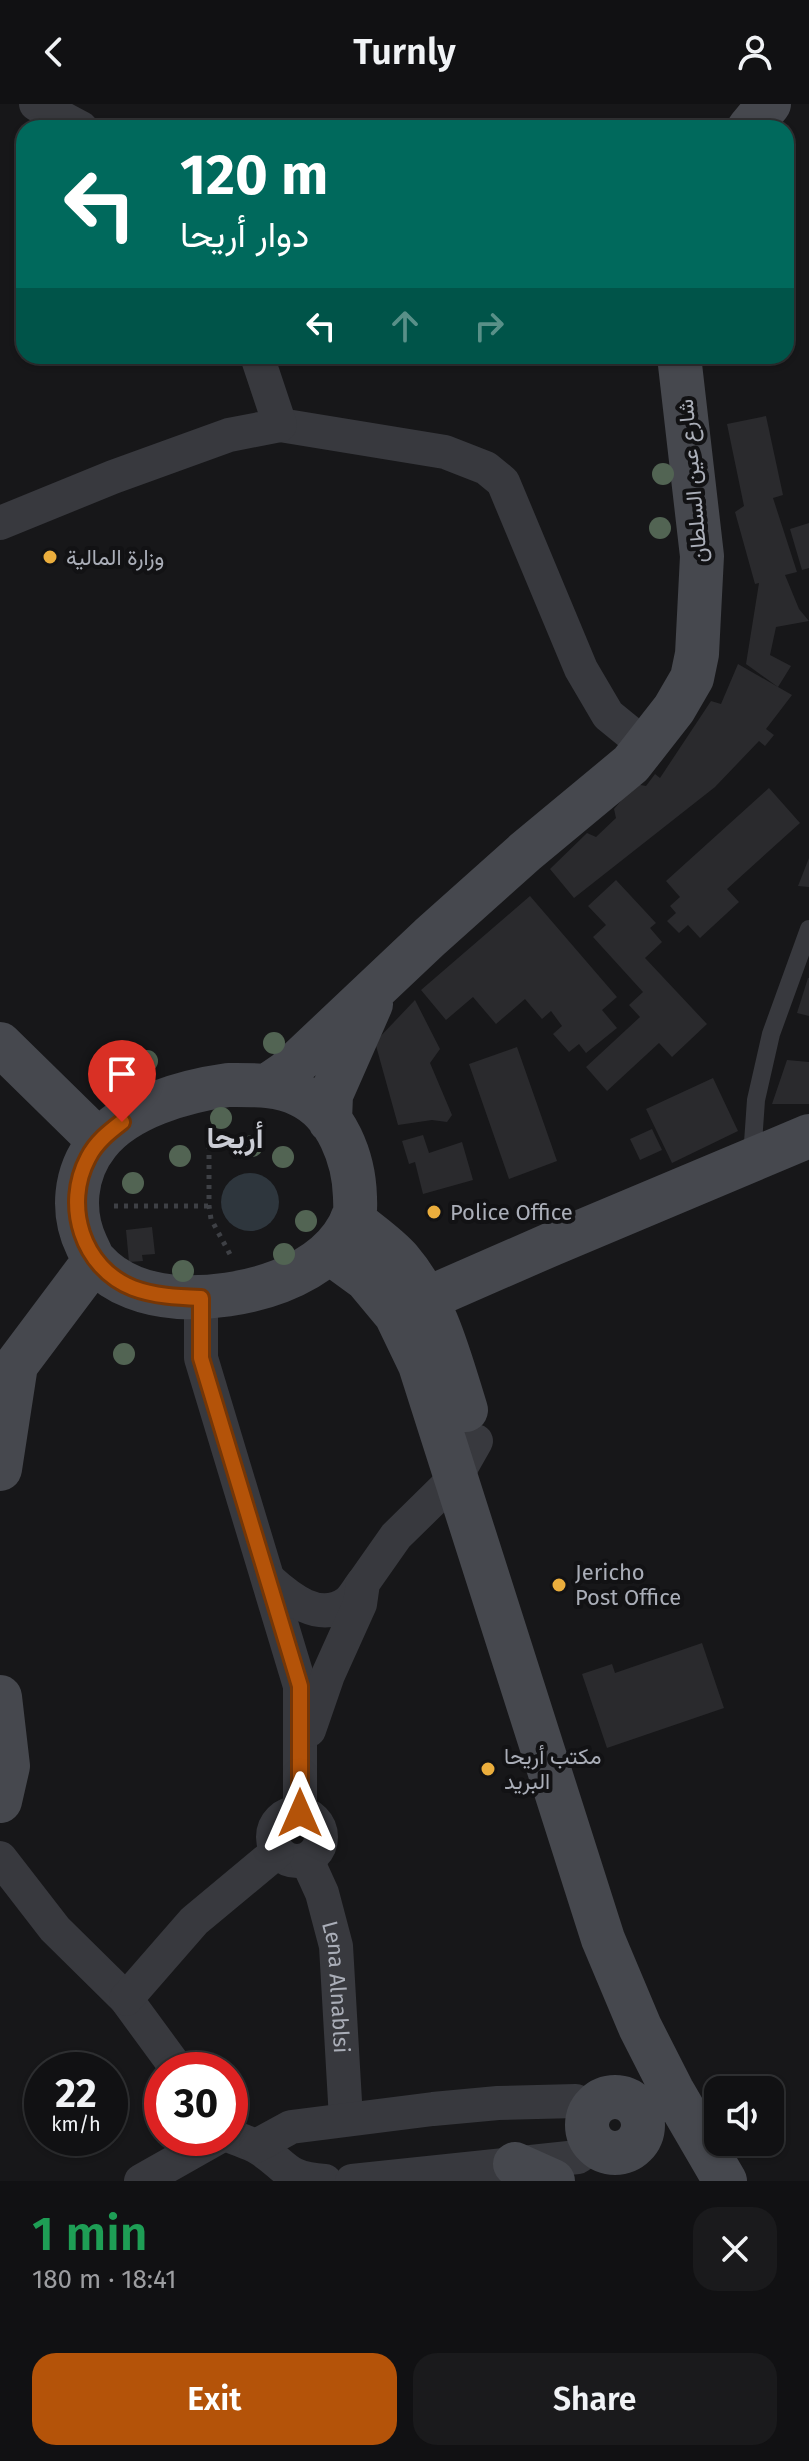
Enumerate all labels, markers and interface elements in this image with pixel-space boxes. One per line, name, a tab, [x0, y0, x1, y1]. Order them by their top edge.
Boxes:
icon: back	[32, 30, 76, 74]
text: Turnly	[353, 30, 456, 74]
icon: person	[733, 30, 777, 74]
text: 120 m	[180, 142, 328, 209]
icon: left	[48, 152, 152, 256]
text: دوار أريحا	[180, 213, 309, 257]
icon: left	[299, 304, 343, 348]
icon: ahead	[383, 304, 427, 348]
icon: right	[467, 304, 511, 348]
street label: شارع عين السلطان	[672, 398, 714, 564]
place label: وزارة المالية	[66, 544, 164, 571]
marker: وزارة المالية	[41, 548, 59, 566]
pin	[88, 1040, 156, 1122]
icon: arrive	[100, 1052, 144, 1096]
district label: أريحا	[207, 1120, 263, 1156]
place label: Police Office	[450, 1199, 573, 1226]
marker: Police Office	[425, 1203, 443, 1221]
place label: Jericho Post Office	[575, 1559, 681, 1611]
marker: Jericho Post Office	[550, 1576, 568, 1594]
place label: مكتب أريحا البريد	[504, 1743, 601, 1795]
marker: مكتب أريحا البريد	[479, 1760, 497, 1778]
position arrow	[258, 1771, 342, 1855]
street label: Lena Alnablsi	[316, 1918, 355, 2054]
speed limit sign: 30	[144, 2052, 248, 2156]
text: 22	[55, 2070, 97, 2118]
map controls	[704, 2076, 784, 2156]
button: sound	[704, 2076, 784, 2156]
text: km/h	[51, 2112, 101, 2136]
text: 1 min	[32, 2205, 148, 2263]
button: close	[693, 2207, 777, 2291]
text: 180 m · 18:41	[32, 2264, 177, 2295]
button: Exit	[32, 2353, 397, 2445]
button: Share	[413, 2353, 777, 2445]

